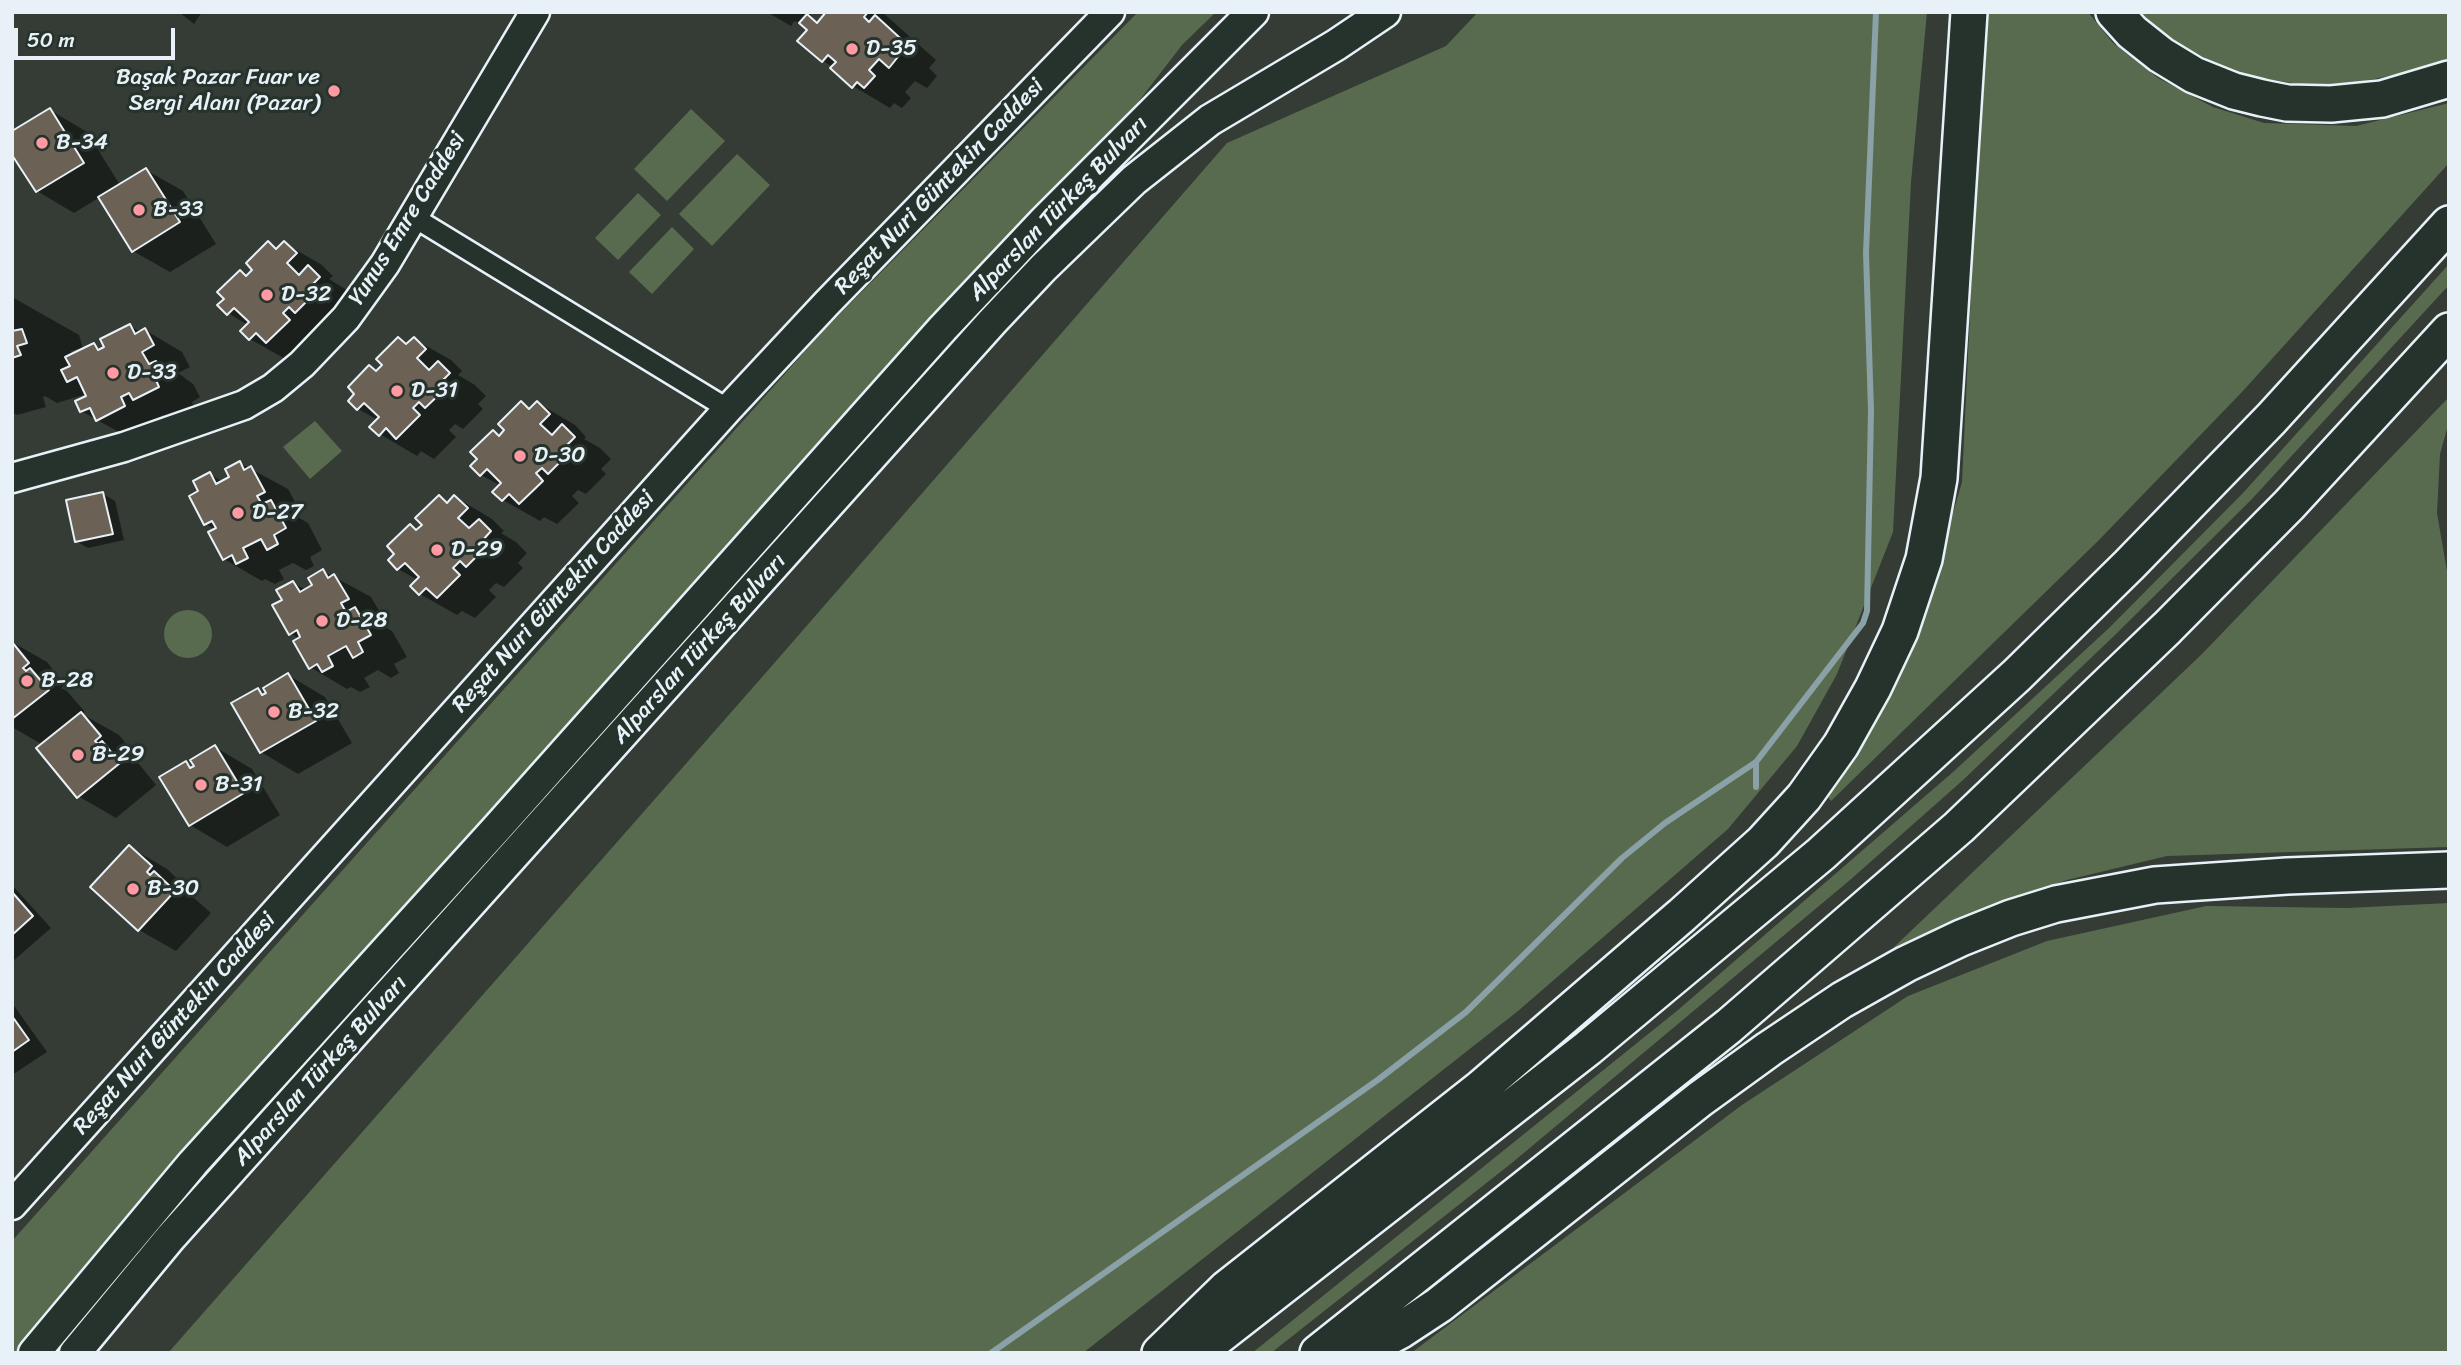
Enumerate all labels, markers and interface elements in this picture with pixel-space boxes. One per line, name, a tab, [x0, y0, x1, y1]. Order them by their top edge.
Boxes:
scale bar	[18, 14, 178, 58]
text: 50 m	[27, 21, 75, 59]
place label: D-35	[866, 35, 917, 63]
marker: D-35	[844, 41, 860, 57]
place label: Başak Pazar Fuar ve Sergi Alanı (Pazar)	[116, 64, 320, 118]
street label: Reşat Nuri Güntekin Caddesi	[829, 73, 1051, 301]
marker: Başak Pazar Fuar ve Sergi Alanı (Pazar)	[326, 83, 342, 99]
street label: Alparslan Türkeş Bulvarı	[963, 111, 1155, 307]
street label: Yunus Emre Caddesi	[344, 127, 472, 311]
place label: B-34	[56, 129, 108, 157]
marker: B-34	[34, 135, 50, 151]
place label: B-33	[153, 196, 203, 224]
marker: B-33	[131, 202, 147, 218]
place label: D-32	[281, 281, 331, 309]
marker: D-32	[259, 287, 275, 303]
place label: D-33	[127, 359, 177, 387]
marker: D-33	[105, 365, 121, 381]
place label: D-31	[411, 377, 458, 405]
marker: D-31	[389, 383, 405, 399]
place label: D-30	[534, 442, 586, 470]
marker: D-30	[512, 448, 528, 464]
street label: Reşat Nuri Güntekin Caddesi	[447, 485, 661, 719]
place label: D-27	[252, 499, 303, 527]
marker: D-27	[230, 505, 246, 521]
place label: D-29	[451, 536, 503, 564]
marker: D-29	[429, 542, 445, 558]
street label: Alparslan Türkeş Bulvarı	[607, 548, 793, 750]
place label: D-28	[336, 607, 388, 635]
marker: D-28	[314, 613, 330, 629]
place label: B-28	[41, 667, 93, 695]
marker: B-28	[19, 673, 35, 689]
place label: B-32	[288, 698, 339, 726]
marker: B-32	[266, 704, 282, 720]
place label: B-29	[92, 741, 145, 769]
marker: B-29	[70, 747, 86, 763]
place label: B-31	[215, 771, 263, 799]
marker: B-31	[193, 777, 209, 793]
place label: B-30	[147, 875, 199, 903]
marker: B-30	[125, 881, 141, 897]
street label: Reşat Nuri Güntekin Caddesi	[68, 907, 282, 1141]
street label: Alparslan Türkeş Bulvarı	[228, 970, 414, 1172]

